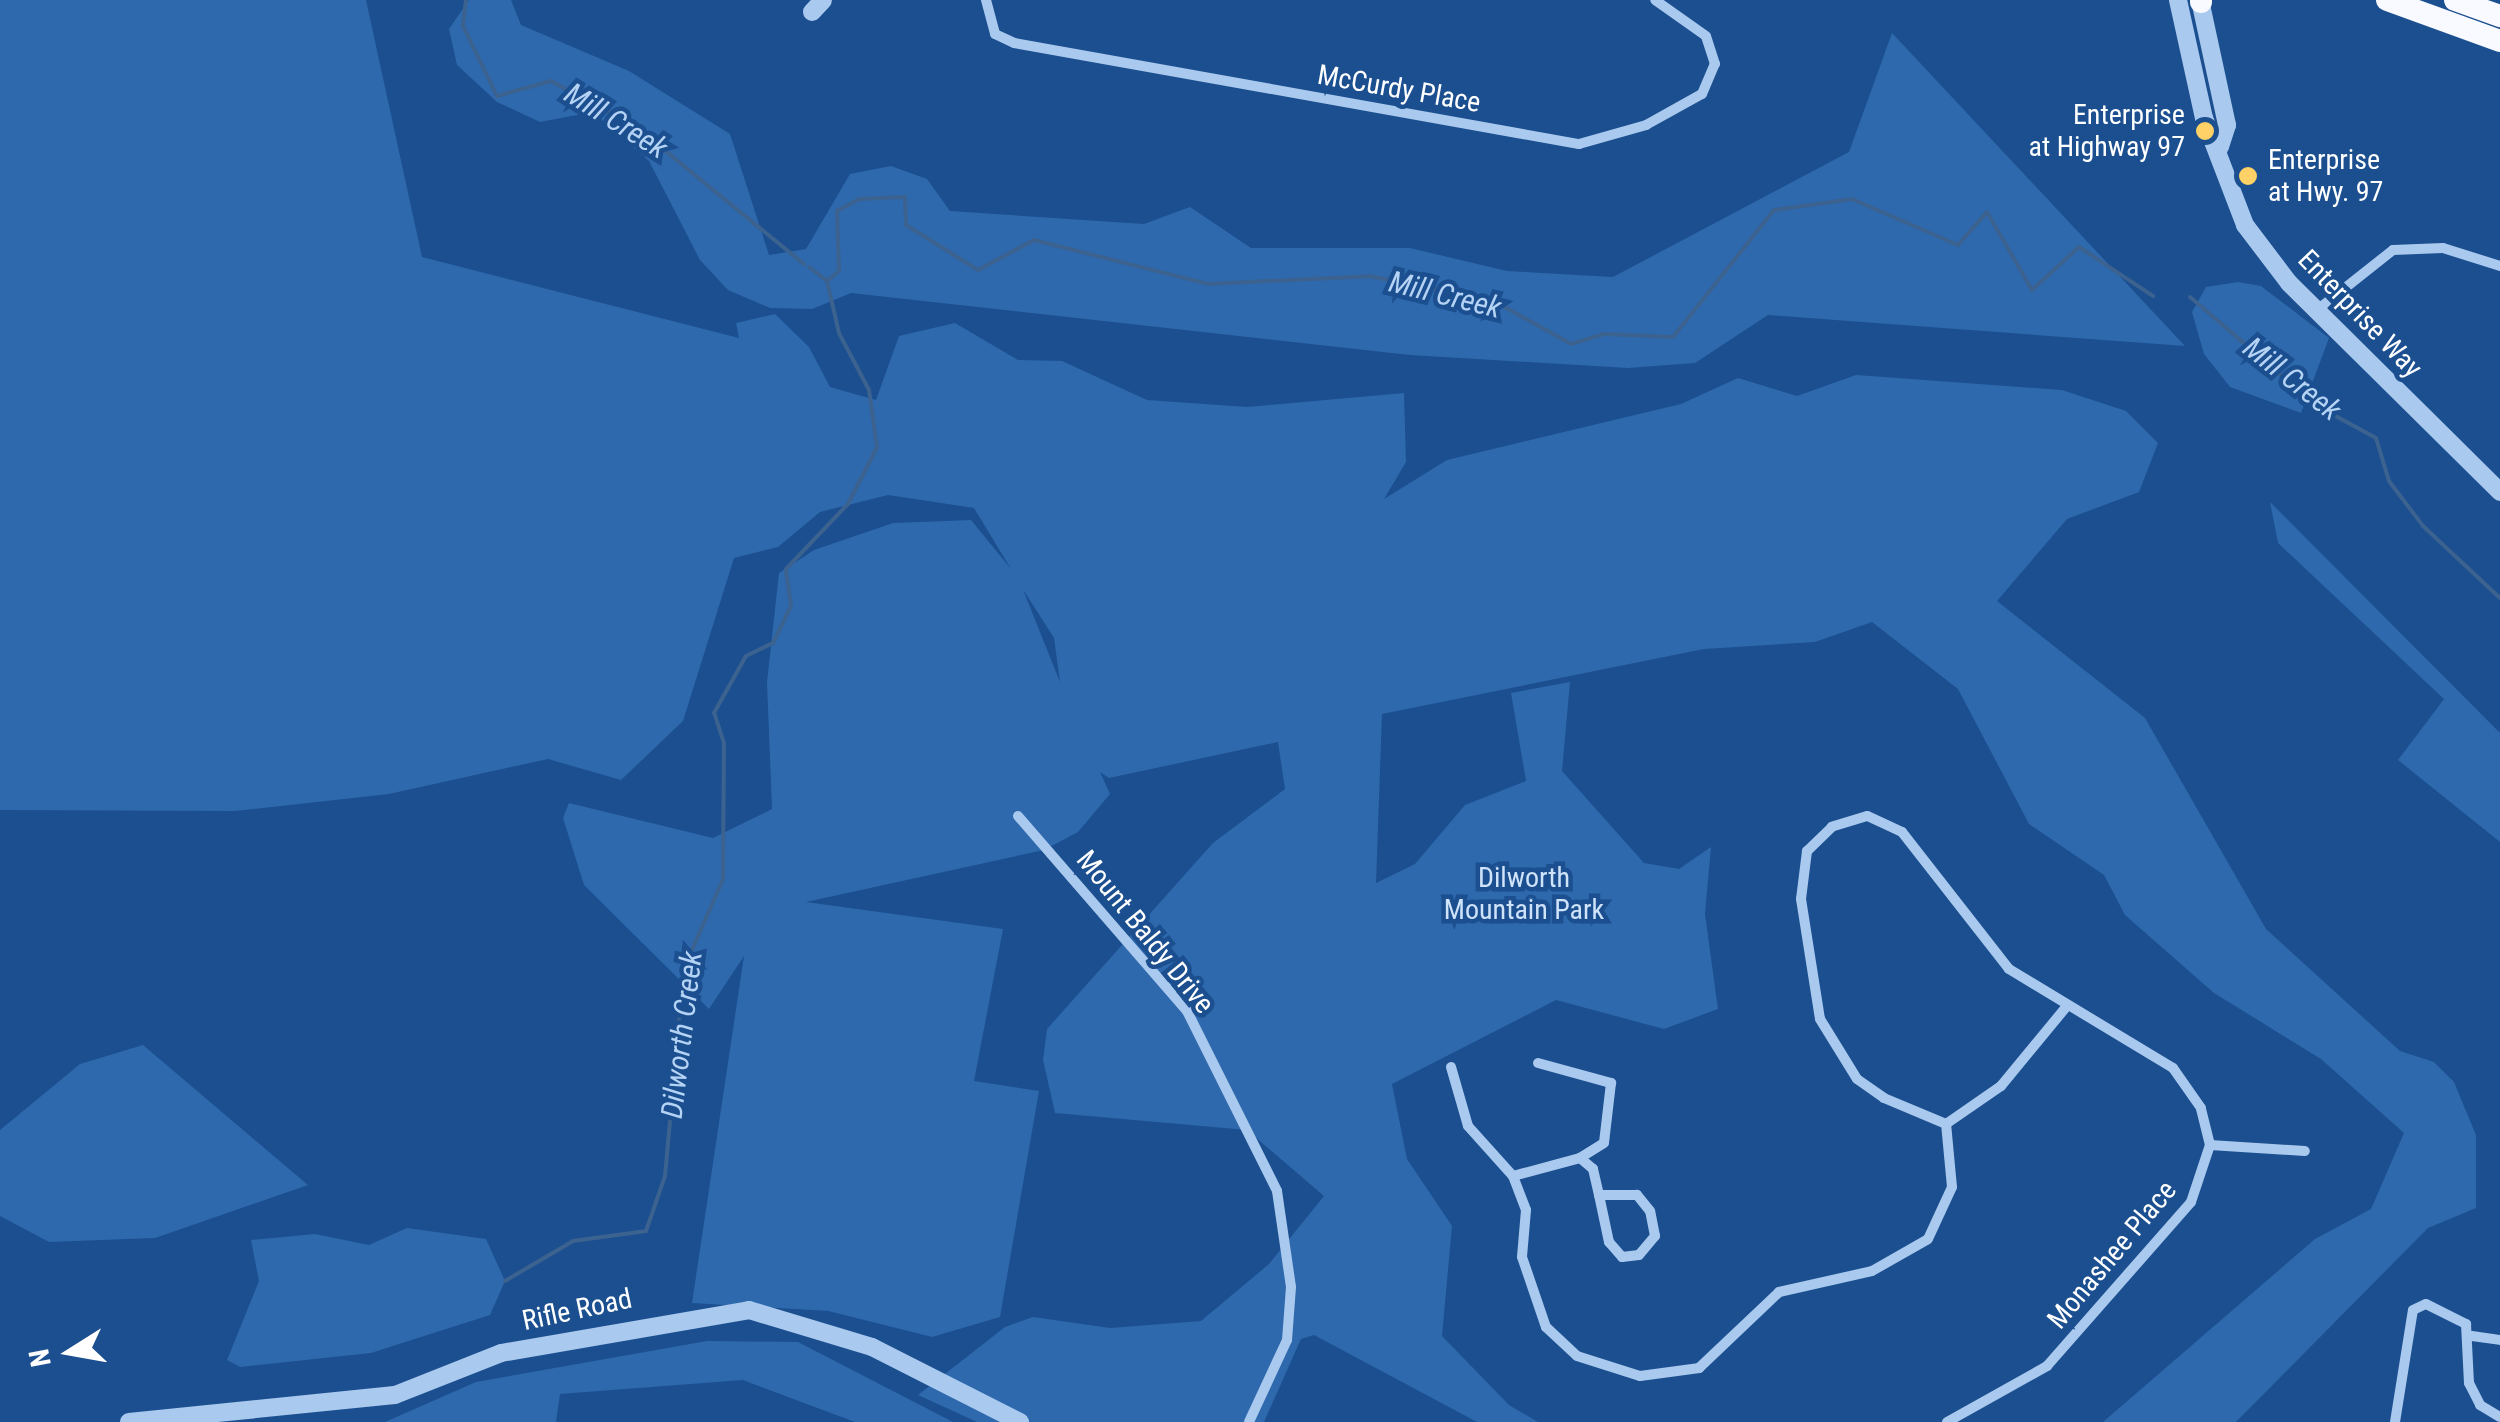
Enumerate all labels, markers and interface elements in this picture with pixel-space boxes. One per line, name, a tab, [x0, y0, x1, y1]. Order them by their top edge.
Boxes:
street label: McCurdy Place	[1315, 58, 1483, 120]
water label: Mill Creek	[558, 75, 674, 167]
place label: Enterprise at Highway 97	[2029, 98, 2185, 164]
marker: Enterprise at Highway 97	[2194, 120, 2216, 142]
place label: Enterprise at Hwy. 97	[2268, 143, 2383, 209]
marker: Enterprise at Hwy. 97	[2237, 165, 2259, 187]
street label: Enterprise Way	[2291, 243, 2429, 385]
water label: Mill Creek	[1385, 264, 1505, 326]
water label: Mill Creek	[2236, 330, 2348, 428]
street label: Mount Baldy Drive	[1069, 844, 1221, 1020]
park label: Dilworth Mountain Park	[1444, 861, 1604, 927]
water label: Dilworth Creek	[654, 949, 710, 1121]
street label: Monashee Place	[2040, 1174, 2184, 1336]
street label: Rifle Road	[519, 1282, 635, 1338]
north arrow	[20, 1302, 120, 1402]
text: N	[22, 1346, 58, 1369]

